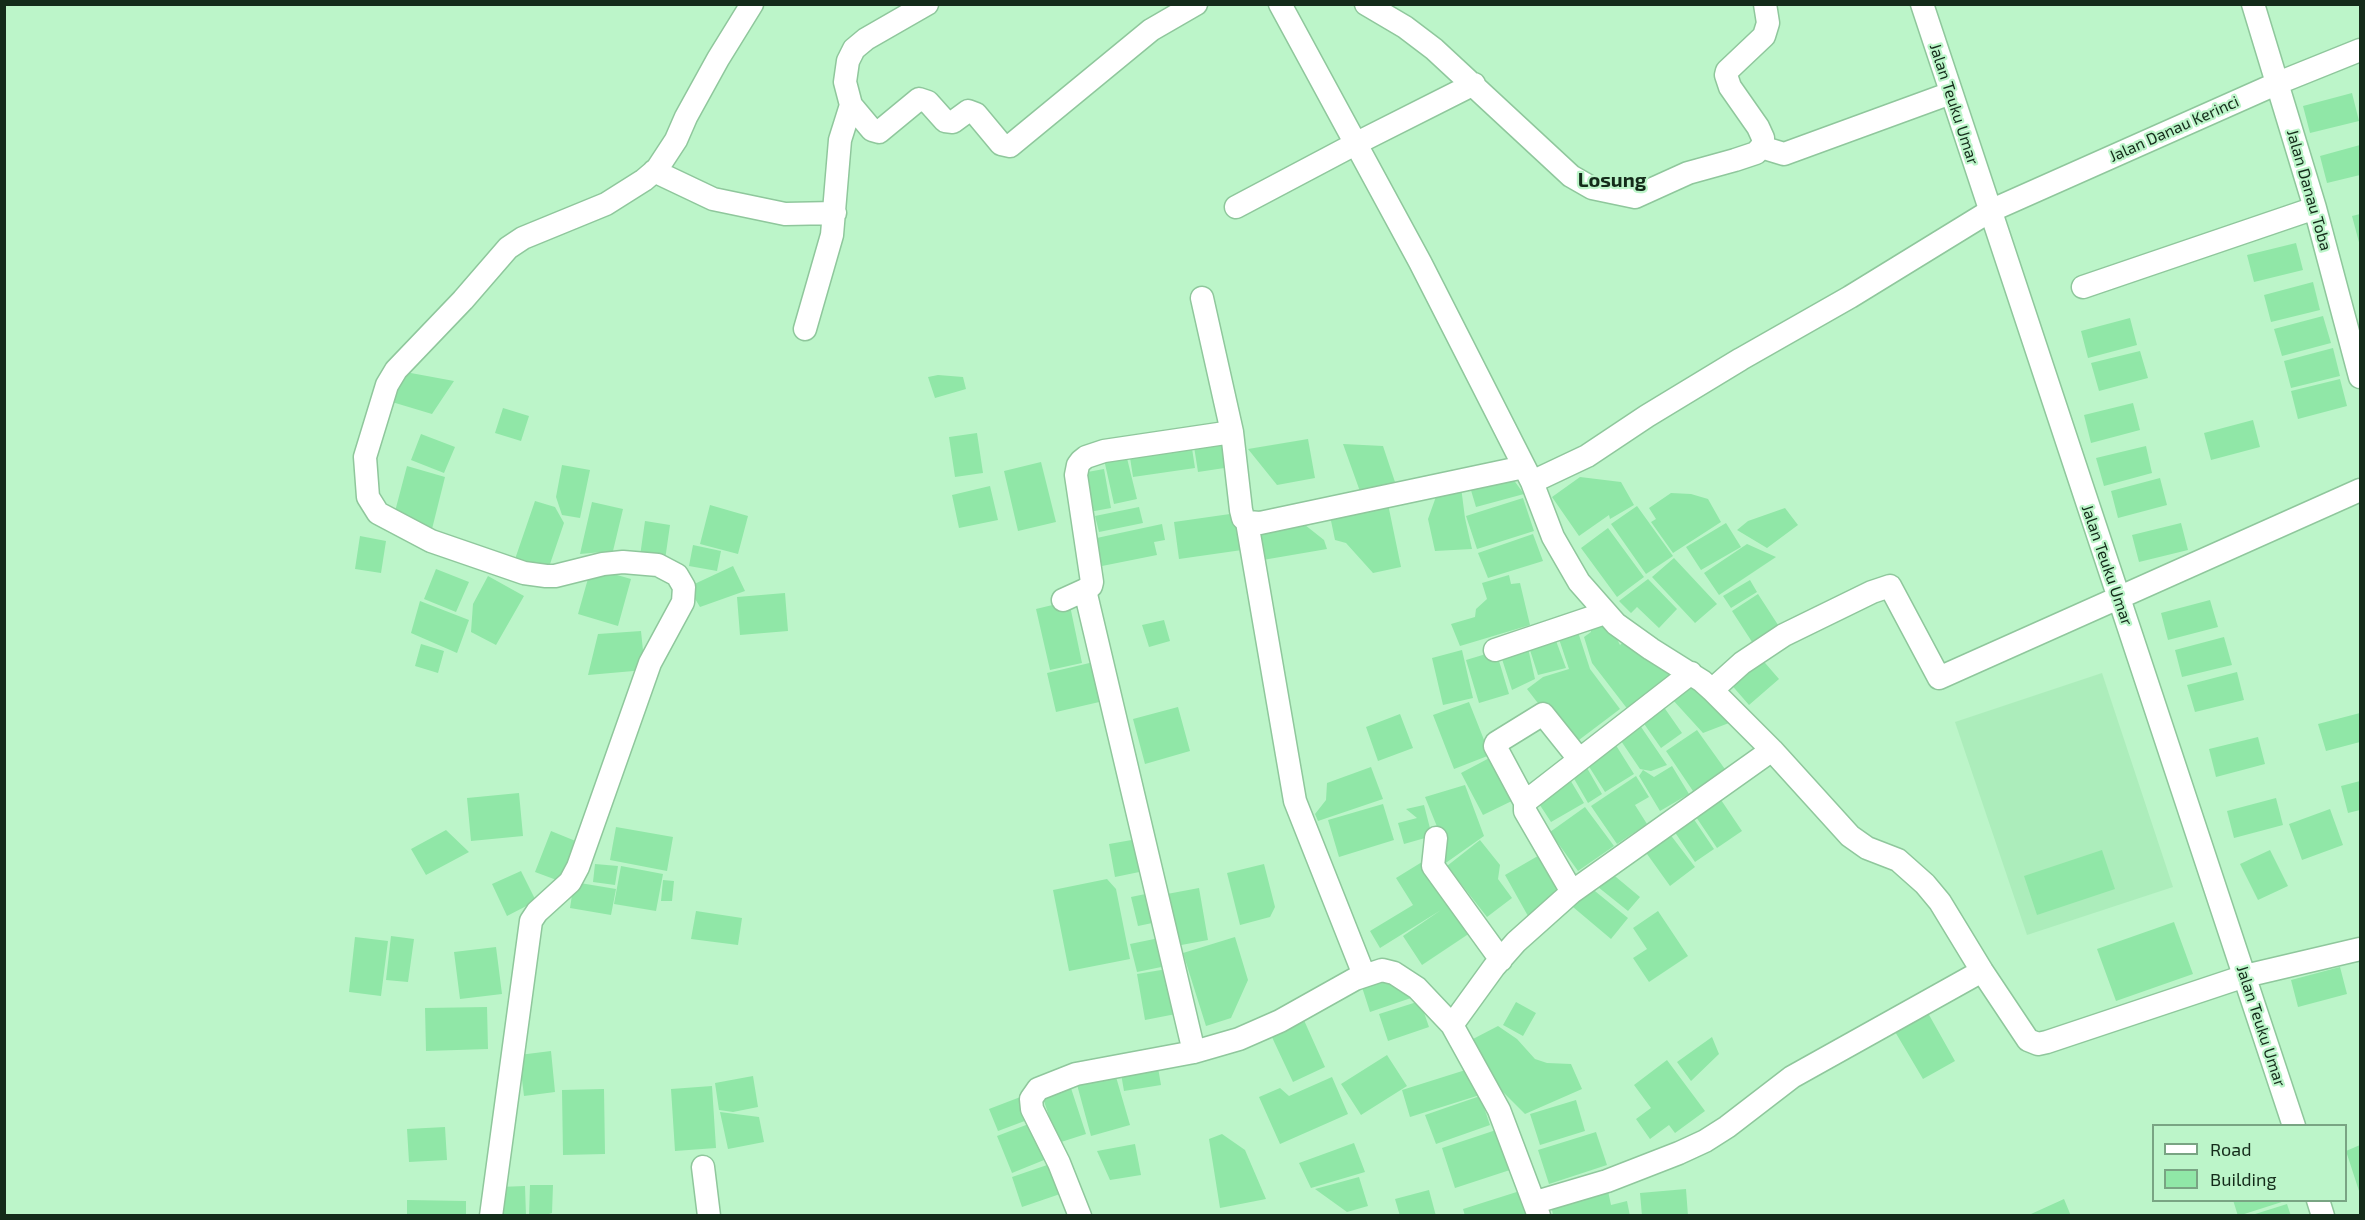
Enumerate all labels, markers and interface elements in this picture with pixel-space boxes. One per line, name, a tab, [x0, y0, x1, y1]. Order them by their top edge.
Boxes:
street label: Jalan Teuku Umar	[1925, 41, 1983, 167]
street label: Jalan Danau Kerinci	[2106, 92, 2242, 166]
street label: Jalan Danau Toba	[2283, 127, 2335, 253]
district label: Losung	[1578, 168, 1646, 192]
street label: Jalan Teuku Umar	[2077, 502, 2137, 628]
street label: Jalan Teuku Umar	[2232, 963, 2290, 1089]
legend	[2152, 1124, 2347, 1202]
text: Road	[2210, 1138, 2251, 1160]
text: Building	[2210, 1168, 2277, 1190]

